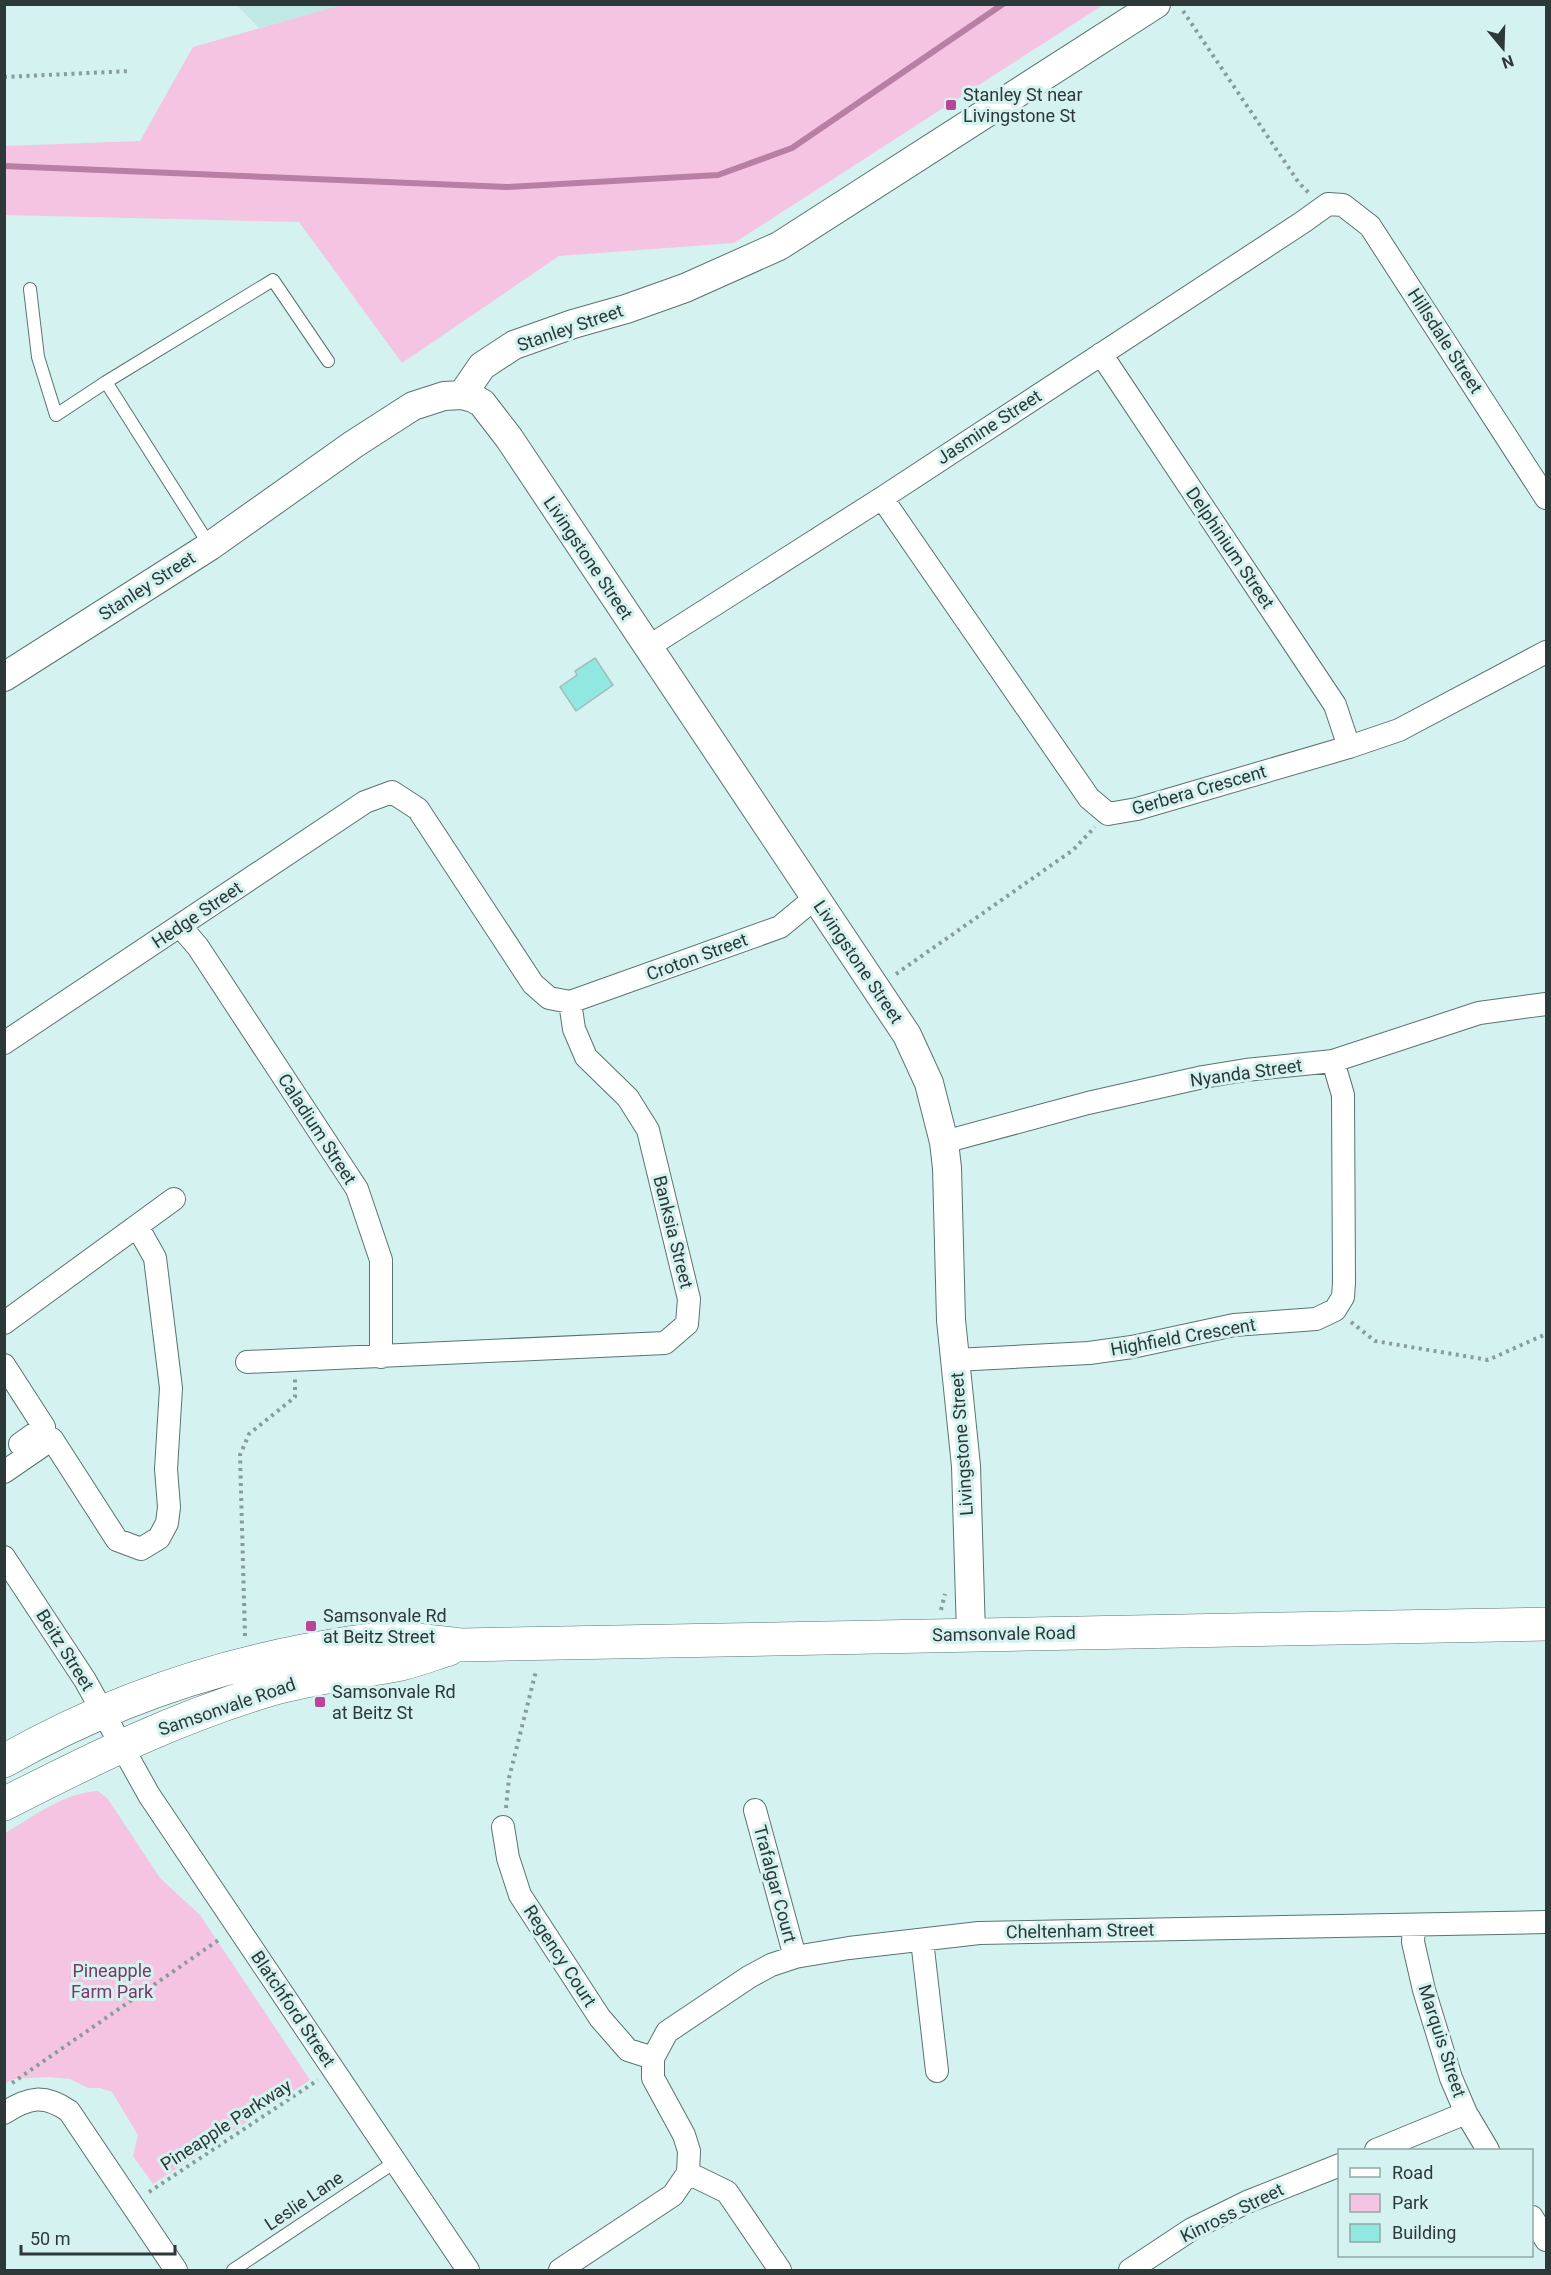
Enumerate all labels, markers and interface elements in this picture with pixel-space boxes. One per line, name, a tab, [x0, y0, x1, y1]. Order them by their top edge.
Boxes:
north arrow	[1473, 18, 1533, 78]
text: N	[1499, 51, 1516, 73]
place label: Stanley St near Livingstone St	[963, 84, 1083, 126]
marker: Stanley St near Livingstone St	[944, 98, 958, 112]
street label: Hillsdale Street	[1404, 284, 1487, 397]
street label: Stanley Street	[514, 300, 626, 355]
street label: Jasmine Street	[932, 385, 1045, 468]
street label: Delphinium Street	[1182, 483, 1279, 613]
street label: Livingstone Street	[539, 492, 637, 623]
street label: Stanley Street	[95, 547, 199, 625]
street label: Gerbera Crescent	[1129, 760, 1269, 819]
street label: Hedge Street	[148, 877, 246, 952]
street label: Livingstone Street	[809, 896, 907, 1027]
street label: Croton Street	[644, 929, 750, 984]
street label: Nyanda Street	[1189, 1054, 1303, 1091]
street label: Caladium Street	[274, 1069, 361, 1188]
street label: Banksia Street	[649, 1173, 698, 1291]
street label: Highfield Crescent	[1109, 1313, 1257, 1360]
street label: Livingstone Street	[946, 1371, 977, 1517]
street label: Beitz Street	[32, 1605, 99, 1694]
place label: Samsonvale Rd at Beitz Street	[323, 1605, 447, 1647]
marker: Samsonvale Rd at Beitz Street	[304, 1619, 318, 1633]
street label: Samsonvale Road	[932, 1622, 1076, 1645]
street label: Samsonvale Road	[155, 1673, 298, 1740]
place label: Samsonvale Rd at Beitz St	[332, 1681, 456, 1723]
marker: Samsonvale Rd at Beitz St	[313, 1695, 327, 1709]
street label: Trafalgar Court	[750, 1823, 801, 1945]
street label: Regency Court	[520, 1901, 601, 2011]
street label: Cheltenham Street	[1006, 1919, 1154, 1942]
street label: Blatchford Street	[247, 1947, 340, 2071]
park label: Pineapple Farm Park	[71, 1960, 154, 2002]
street label: Marquis Street	[1414, 1982, 1471, 2100]
street label: Pineapple Parkway	[156, 2074, 295, 2175]
legend	[1338, 2149, 1533, 2257]
text: Road	[1392, 2162, 1433, 2183]
street label: Leslie Lane	[260, 2167, 347, 2235]
street label: Kinross Street	[1177, 2178, 1287, 2247]
text: Park	[1392, 2192, 1429, 2213]
scale bar	[21, 2218, 176, 2256]
text: Building	[1392, 2222, 1456, 2243]
text: 50 m	[30, 2228, 70, 2249]

